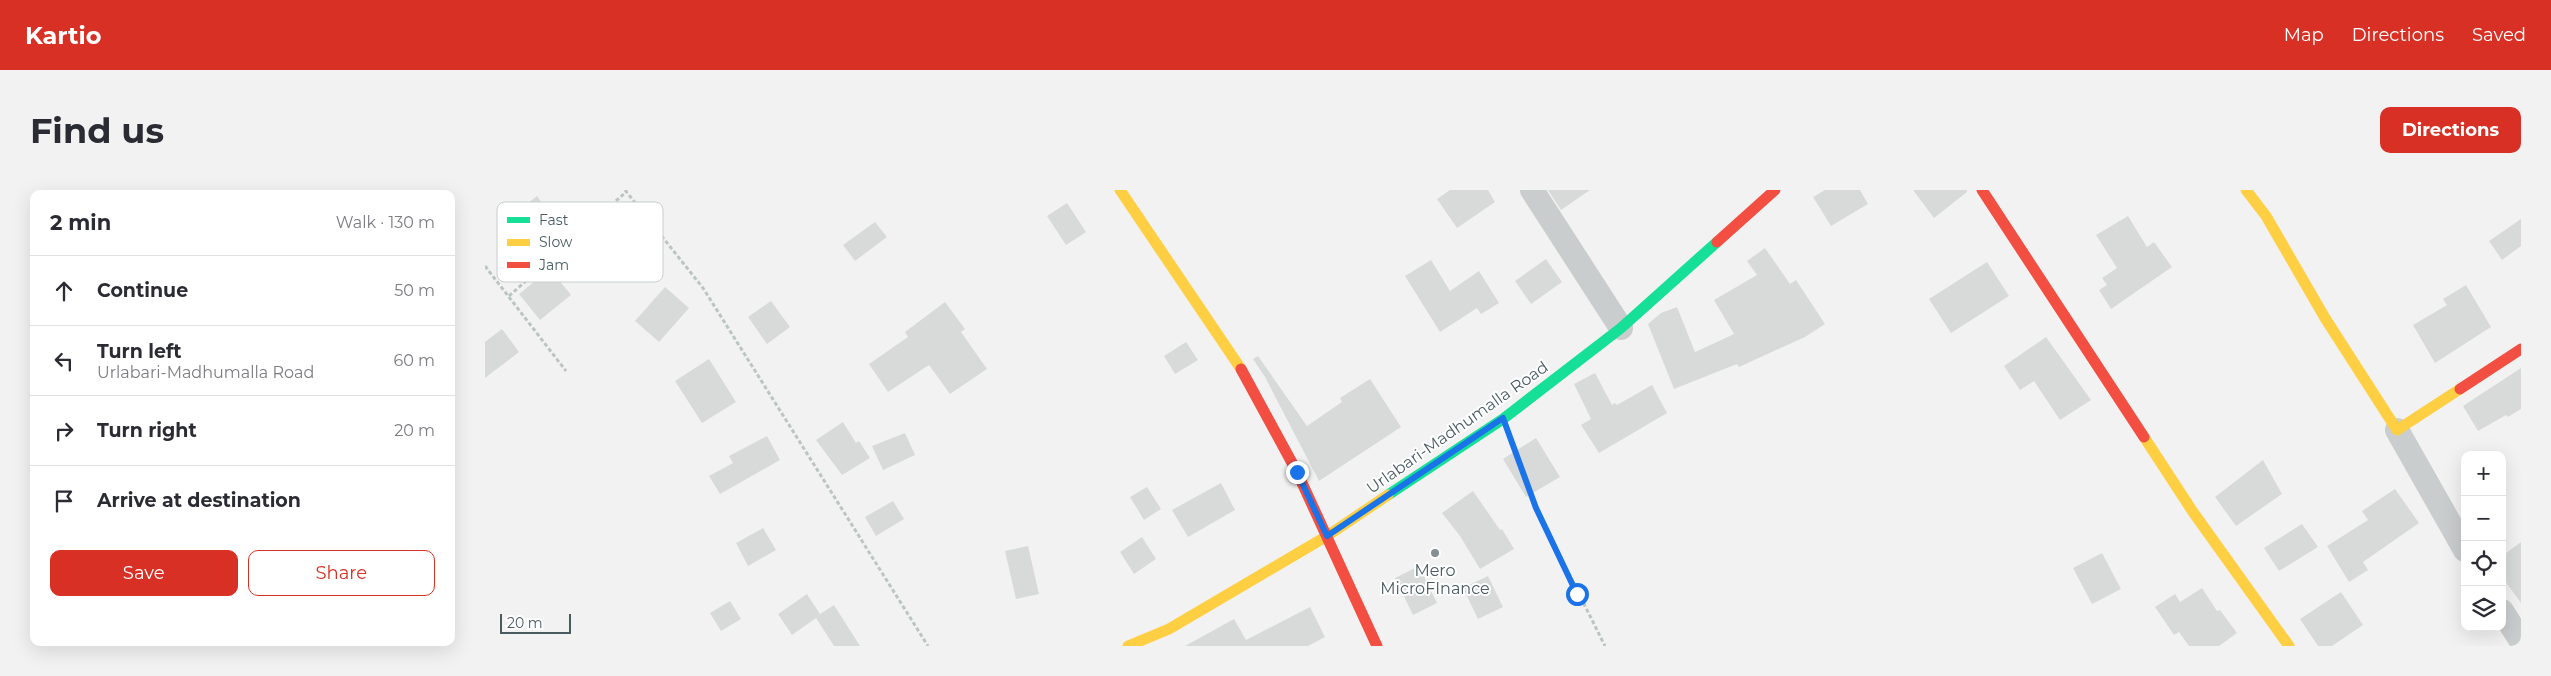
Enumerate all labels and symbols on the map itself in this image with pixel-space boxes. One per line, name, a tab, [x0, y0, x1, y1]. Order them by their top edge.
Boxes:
legend	[497, 202, 663, 282]
text: Fast	[539, 211, 569, 229]
text: Slow	[539, 233, 573, 251]
text: Jam	[538, 256, 569, 274]
street label: Urlabari-Madhumalla Road	[1363, 357, 1552, 498]
route end	[1286, 461, 1309, 484]
marker: Mero MicroFInance	[1429, 547, 1441, 559]
place label: Mero MicroFInance	[1380, 561, 1490, 598]
route start	[1566, 583, 1589, 606]
scale bar	[500, 611, 571, 634]

